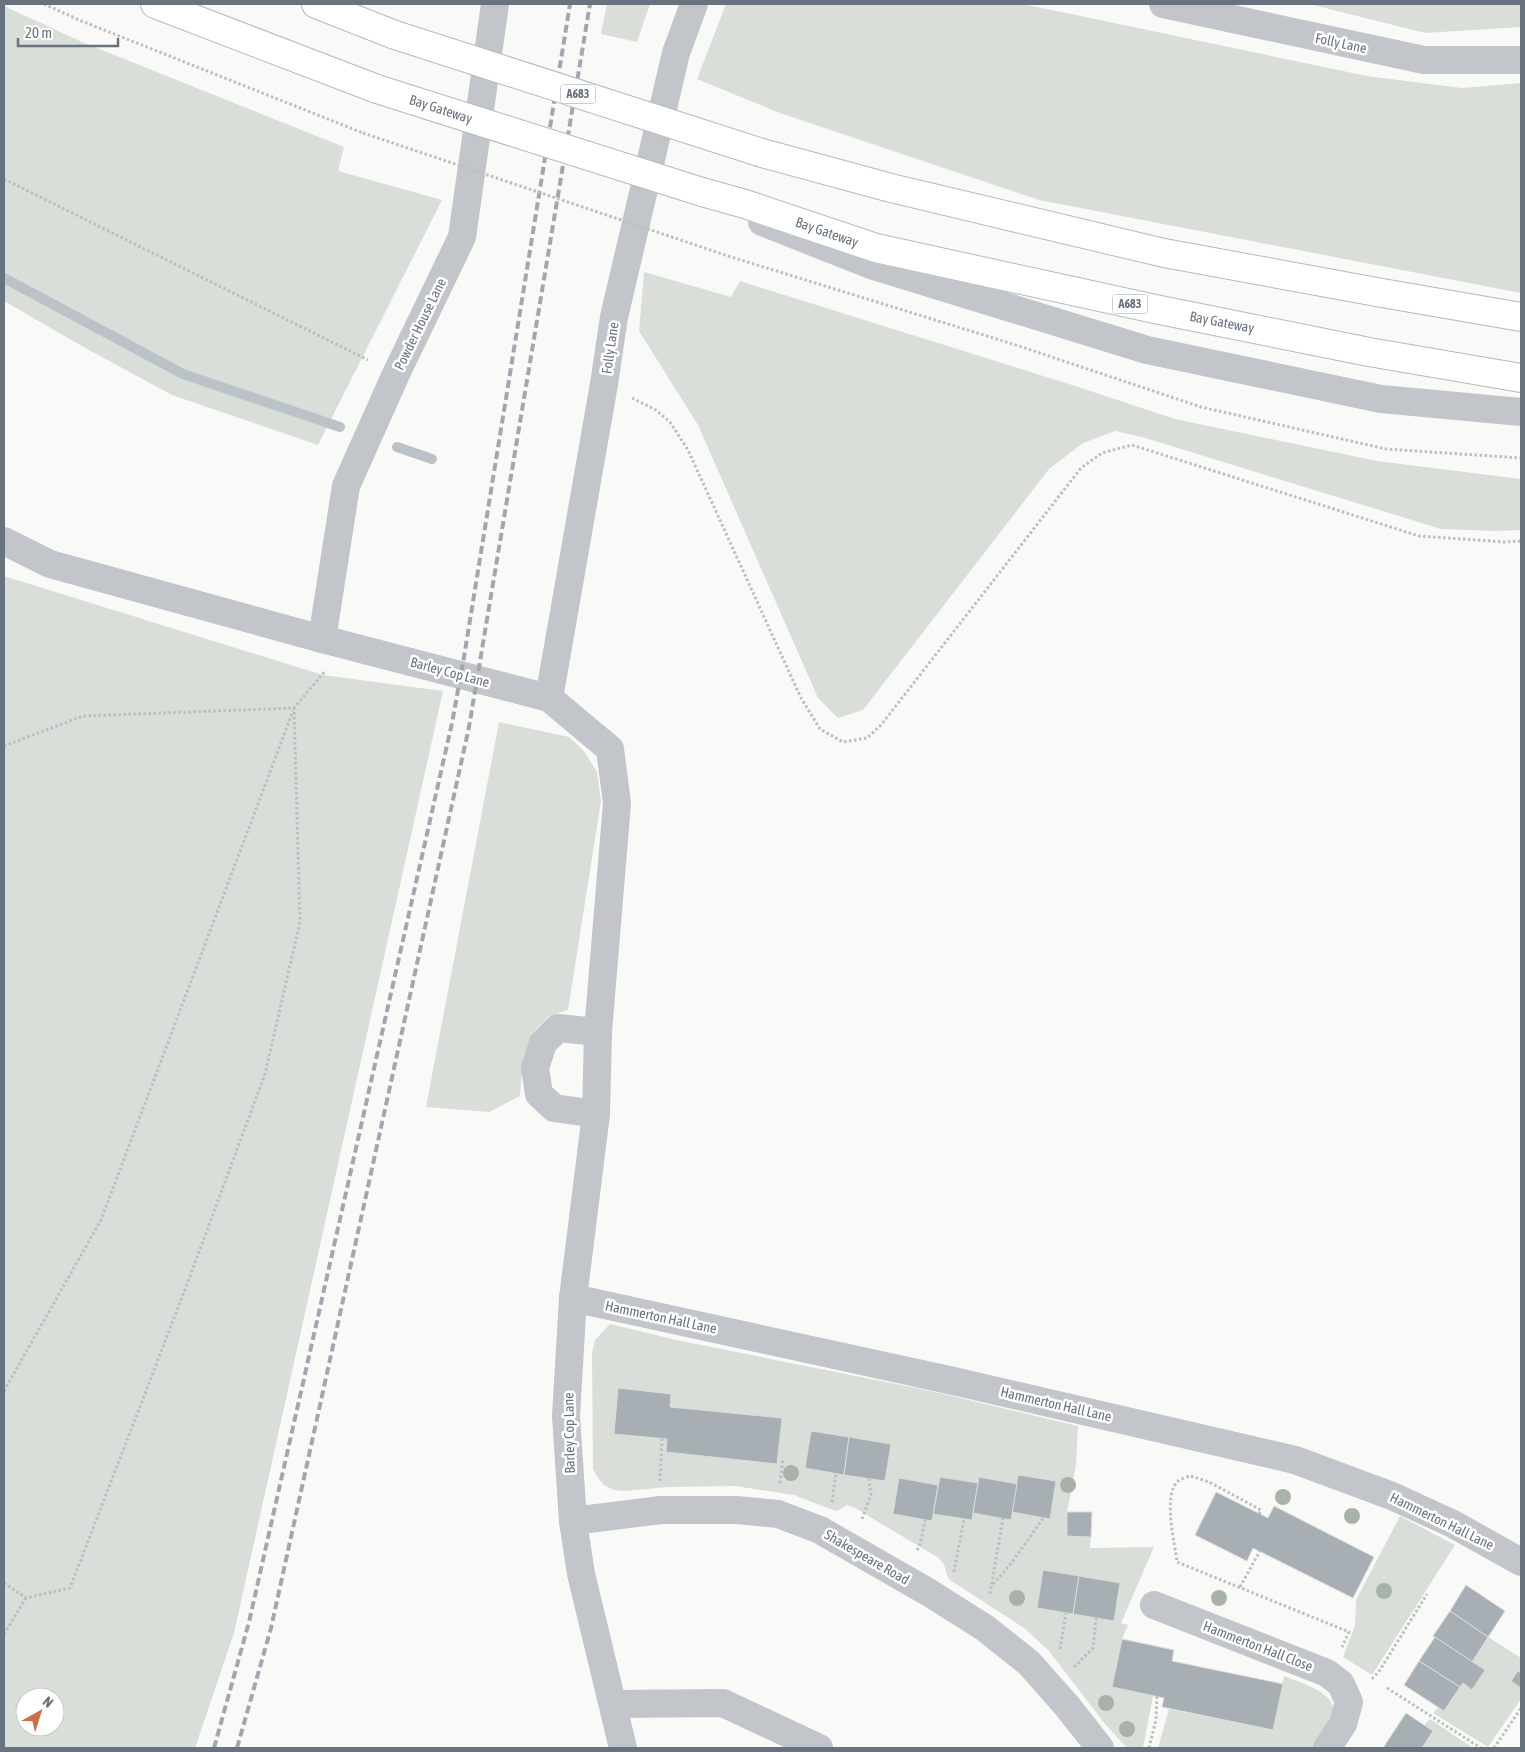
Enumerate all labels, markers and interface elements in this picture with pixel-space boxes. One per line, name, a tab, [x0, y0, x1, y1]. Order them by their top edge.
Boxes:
scale bar	[18, 15, 118, 47]
text: 20 m	[25, 24, 52, 41]
street label: Folly Lane	[1314, 30, 1368, 56]
road number: A683	[560, 85, 596, 104]
street label: Bay Gateway	[407, 91, 475, 127]
street label: Bay Gateway	[793, 214, 861, 250]
street label: Powder House Lane	[391, 275, 449, 373]
road number: A683	[1112, 294, 1148, 314]
street label: Bay Gateway	[1188, 308, 1256, 336]
street label: Folly Lane	[598, 321, 622, 375]
street label: Barley Cop Lane	[409, 654, 491, 690]
street label: Hammerton Hall Lane	[604, 1297, 718, 1337]
street label: Hammerton Hall Lane	[999, 1383, 1113, 1425]
street label: Barley Cop Lane	[560, 1392, 578, 1474]
street label: Hammerton Hall Lane	[1388, 1489, 1496, 1553]
street label: Shakespeare Road	[822, 1526, 912, 1588]
street label: Hammerton Hall Close	[1201, 1618, 1315, 1674]
north arrow	[15, 1687, 65, 1737]
text: N	[40, 1693, 56, 1711]

